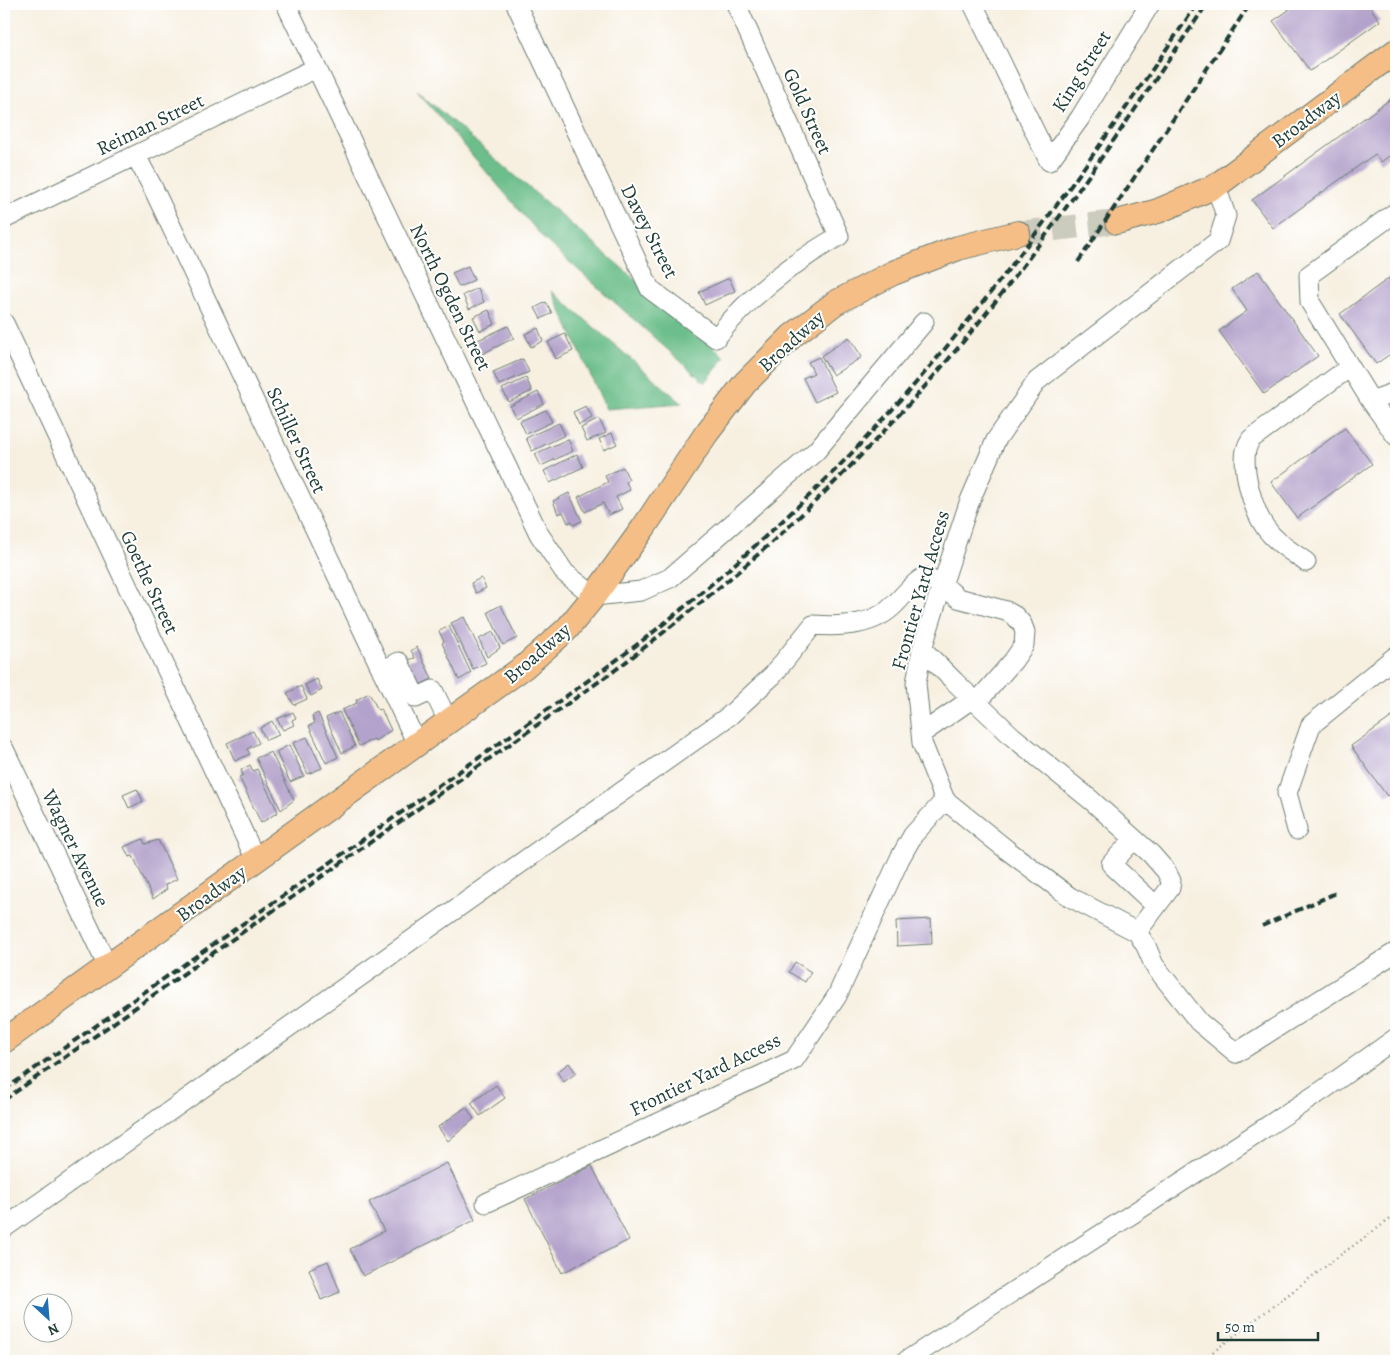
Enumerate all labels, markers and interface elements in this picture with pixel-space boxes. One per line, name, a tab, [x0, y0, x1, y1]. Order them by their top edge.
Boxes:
street label: King Street	[1046, 25, 1118, 118]
street label: Gold Street	[777, 64, 839, 159]
street label: Broadway	[1266, 84, 1348, 155]
street label: Reiman Street	[92, 87, 209, 162]
street label: Davey Street	[614, 179, 685, 283]
street label: North Ogden Street	[403, 219, 498, 376]
street label: Broadway	[752, 304, 831, 378]
street label: Schiller Street	[260, 383, 333, 498]
street label: Frontier Yard Access	[885, 507, 956, 673]
street label: Goethe Street	[114, 526, 185, 639]
street label: Broadway	[498, 616, 578, 690]
street label: Wagner Avenue	[35, 784, 116, 911]
street label: Broadway	[171, 858, 253, 928]
street label: Frontier Yard Access	[625, 1026, 785, 1123]
north arrow	[22, 1292, 72, 1342]
scale bar	[1218, 1310, 1318, 1342]
text: 50 m	[1225, 1317, 1255, 1337]
text: N	[45, 1318, 62, 1340]

